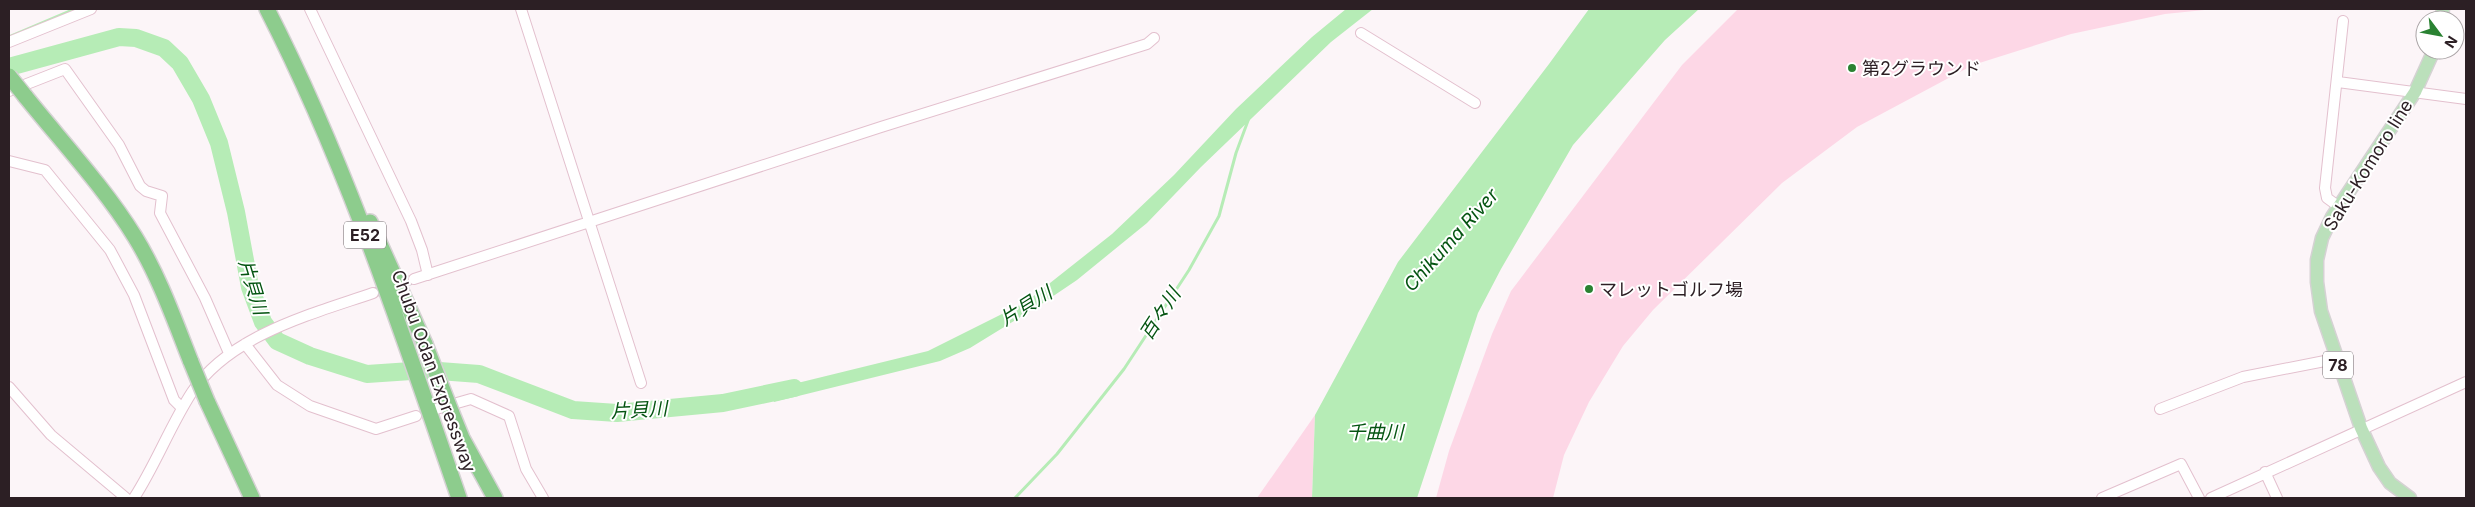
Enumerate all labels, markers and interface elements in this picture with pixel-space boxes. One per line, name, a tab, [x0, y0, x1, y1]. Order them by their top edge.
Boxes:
north arrow	[2415, 10, 2465, 60]
text: N	[2441, 33, 2461, 51]
place label: 第2グラウンド	[1862, 58, 1981, 79]
marker: 第2グラウンド	[1846, 62, 1858, 74]
street label: Saku-Komoro line	[2319, 96, 2417, 234]
water label: Chikuma River	[1399, 183, 1504, 296]
road number: E52	[344, 222, 386, 248]
water label: 片貝川	[234, 256, 273, 320]
street label: Chubu Odan Expressway	[388, 267, 480, 475]
place label: マレットゴルフ場	[1599, 279, 1743, 300]
water label: 片貝川	[996, 280, 1058, 331]
water label: 百々川	[1135, 282, 1186, 344]
marker: マレットゴルフ場	[1583, 283, 1595, 295]
road number: 78	[2323, 352, 2353, 378]
water label: 片貝川	[610, 397, 670, 423]
water label: 千曲川	[1346, 421, 1405, 444]

